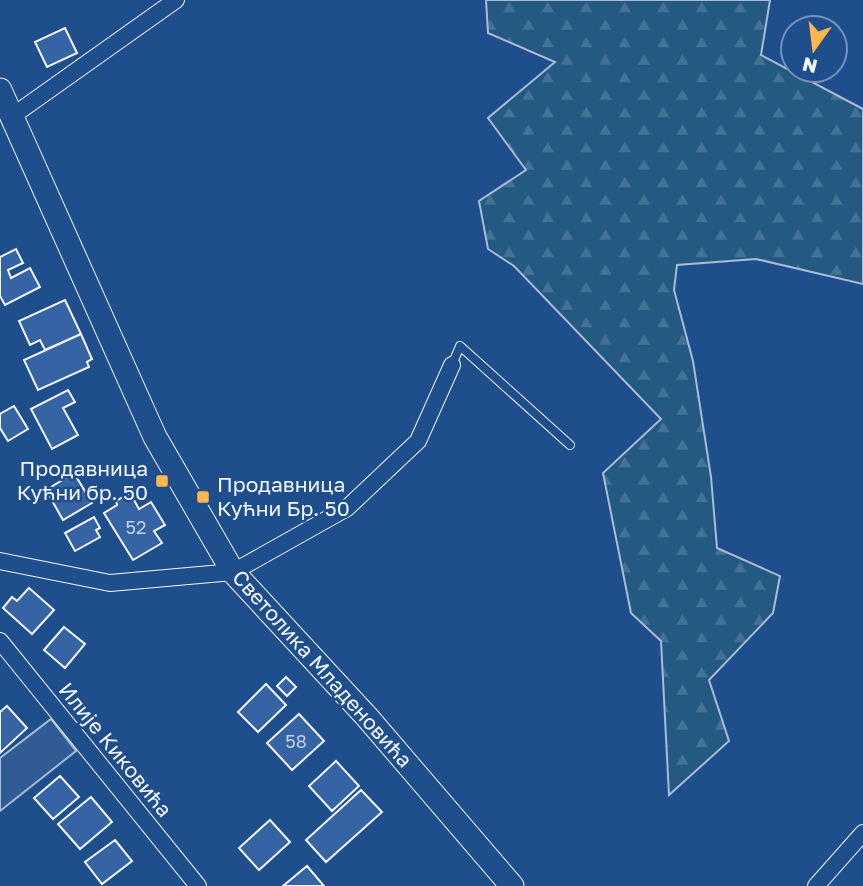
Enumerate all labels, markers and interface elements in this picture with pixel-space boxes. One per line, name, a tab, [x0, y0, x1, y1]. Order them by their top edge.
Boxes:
north arrow	[779, 14, 849, 84]
text: N	[800, 53, 820, 79]
place label: Продавница Кућни бр. 50	[17, 455, 148, 505]
place label: Продавница Кућни Бр. 50	[217, 471, 350, 521]
marker: Продавница Кућни бр. 50	[154, 473, 170, 489]
marker: Продавница Кућни Бр. 50	[195, 489, 211, 505]
house number: 52	[126, 516, 146, 538]
street label: Светолика Младеновића	[227, 564, 418, 772]
street label: Илије Киковића	[54, 677, 178, 822]
house number: 58	[285, 730, 307, 752]

